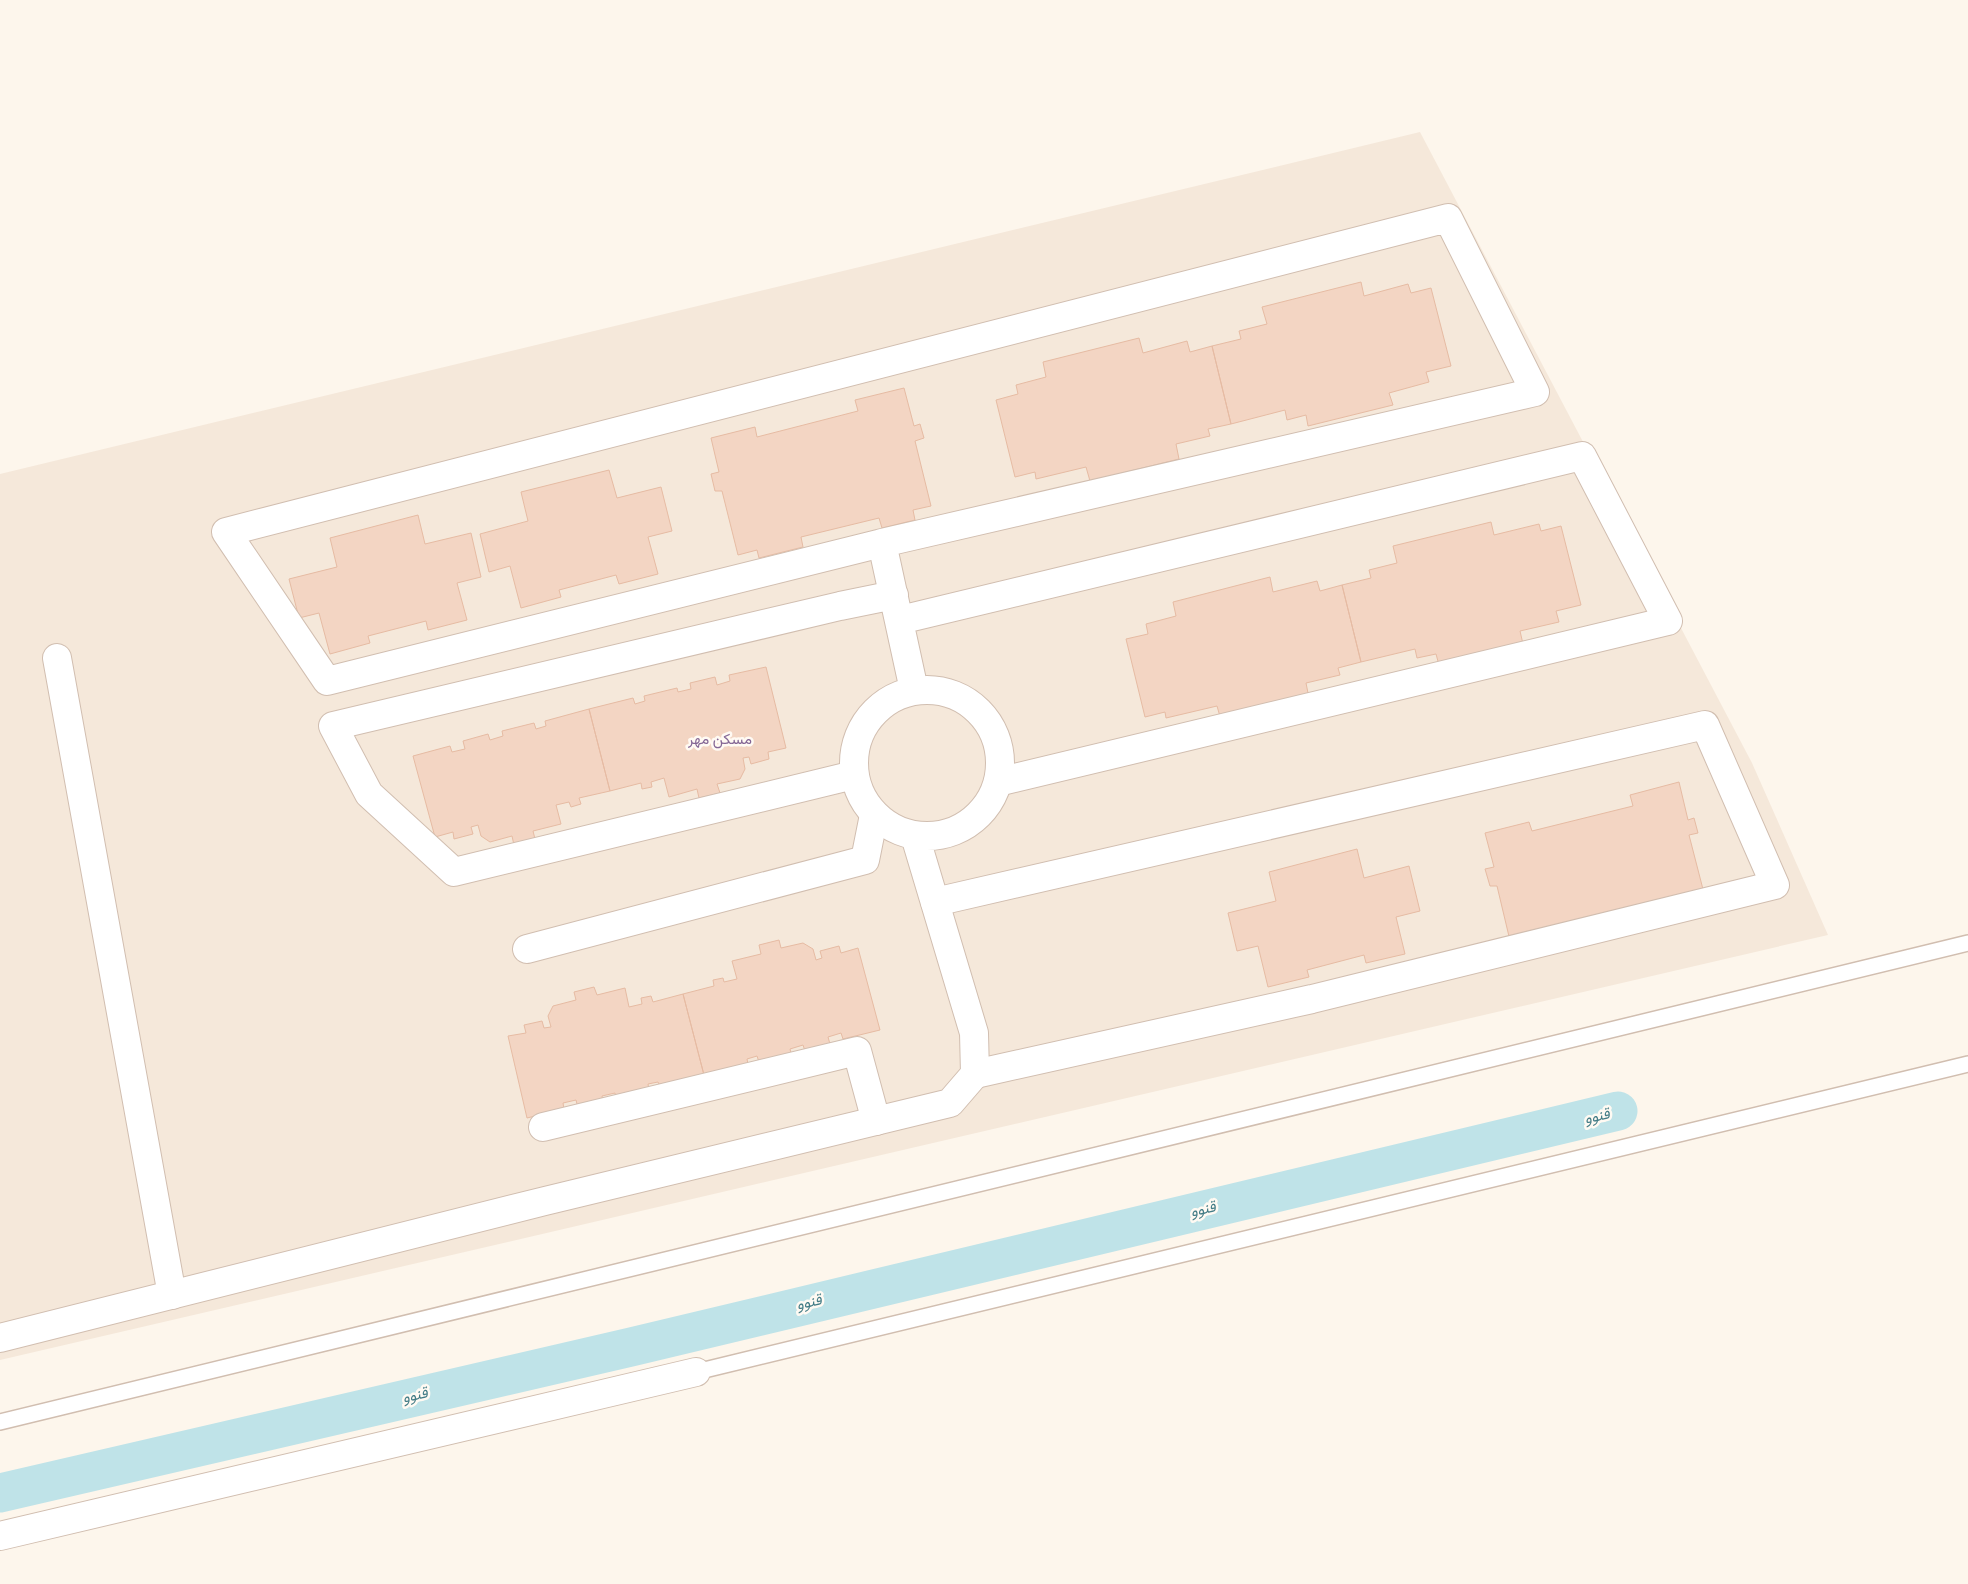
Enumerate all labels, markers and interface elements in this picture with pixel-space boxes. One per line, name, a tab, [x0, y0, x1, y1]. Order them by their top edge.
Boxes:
district label: مسکن مهر	[687, 730, 752, 749]
water label: قنوو	[1583, 1104, 1612, 1128]
water label: قنوو	[1189, 1197, 1218, 1221]
water label: قنوو	[795, 1290, 824, 1314]
water label: قنوو	[401, 1383, 430, 1407]

